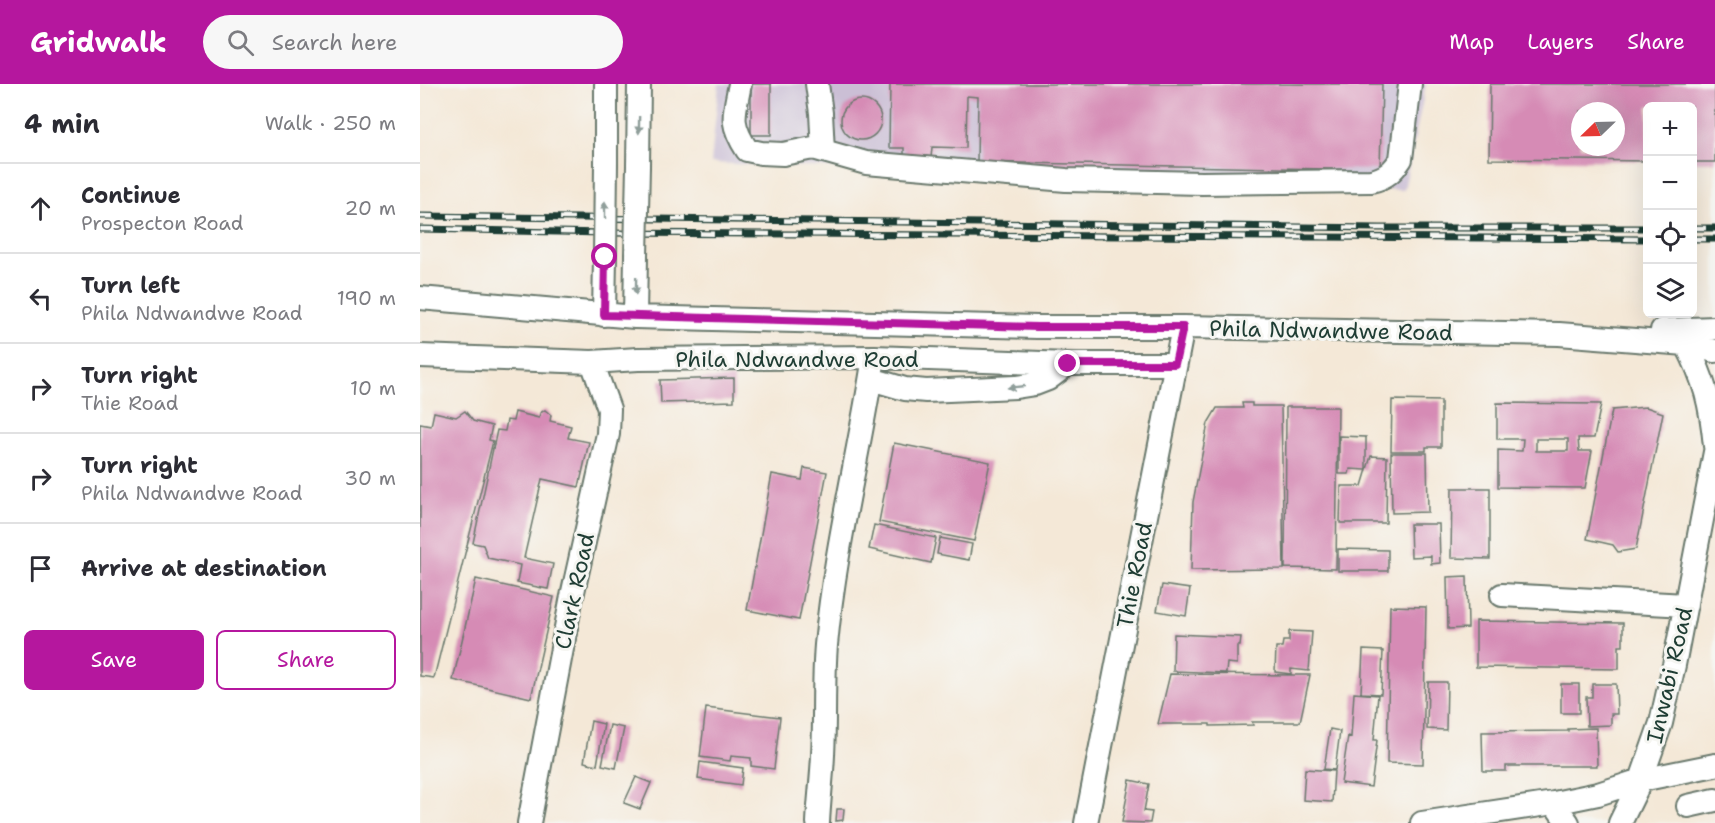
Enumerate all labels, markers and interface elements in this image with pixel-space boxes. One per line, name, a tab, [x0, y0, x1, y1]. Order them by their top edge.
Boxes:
search box	[203, 15, 623, 69]
text: Gridwalk	[30, 23, 167, 61]
icon: search	[224, 26, 257, 59]
text: Search here	[272, 28, 398, 57]
text: Map	[1449, 28, 1494, 56]
text: Layers	[1527, 28, 1594, 56]
text: Share	[1627, 28, 1685, 56]
north arrow	[1571, 102, 1625, 156]
map controls	[1643, 102, 1697, 318]
button: +	[1643, 102, 1697, 156]
text: 4 min	[24, 106, 100, 141]
text: Walk · 250 m	[265, 110, 396, 136]
one-way arrow	[634, 116, 643, 135]
button: −	[1643, 156, 1697, 210]
text: Continue	[81, 181, 181, 210]
icon: ahead	[24, 192, 57, 225]
text: 20 m	[345, 195, 396, 221]
one-way arrow	[600, 200, 610, 219]
text: Prospecton Road	[81, 210, 244, 236]
button: locate	[1643, 210, 1697, 264]
route start	[591, 243, 617, 269]
button: layers	[1643, 264, 1697, 318]
text: Turn left	[81, 271, 180, 300]
one-way arrow	[631, 277, 640, 296]
icon: left	[24, 282, 57, 315]
text: 190 m	[337, 285, 396, 311]
text: Phila Ndwandwe Road	[81, 300, 303, 326]
street label: Phila Ndwandwe Road	[1209, 314, 1453, 347]
street label: Phila Ndwandwe Road	[675, 345, 919, 374]
route end	[1054, 350, 1080, 376]
text: Turn right	[81, 361, 198, 390]
icon: right	[24, 372, 57, 405]
text: 10 m	[350, 375, 396, 401]
one-way arrow	[1006, 382, 1025, 392]
text: Thie Road	[81, 390, 178, 416]
text: Turn right	[81, 451, 198, 480]
icon: right	[24, 462, 57, 495]
text: 30 m	[344, 465, 396, 491]
text: Phila Ndwandwe Road	[81, 480, 303, 506]
street label: Thie Road	[1110, 520, 1159, 630]
street label: Clark Road	[548, 530, 601, 652]
icon: arrive	[24, 552, 57, 585]
text: Arrive at destination	[81, 554, 327, 583]
street label: Inwabi Road	[1640, 604, 1699, 746]
button: Save	[24, 630, 204, 690]
button: Share	[216, 630, 396, 690]

